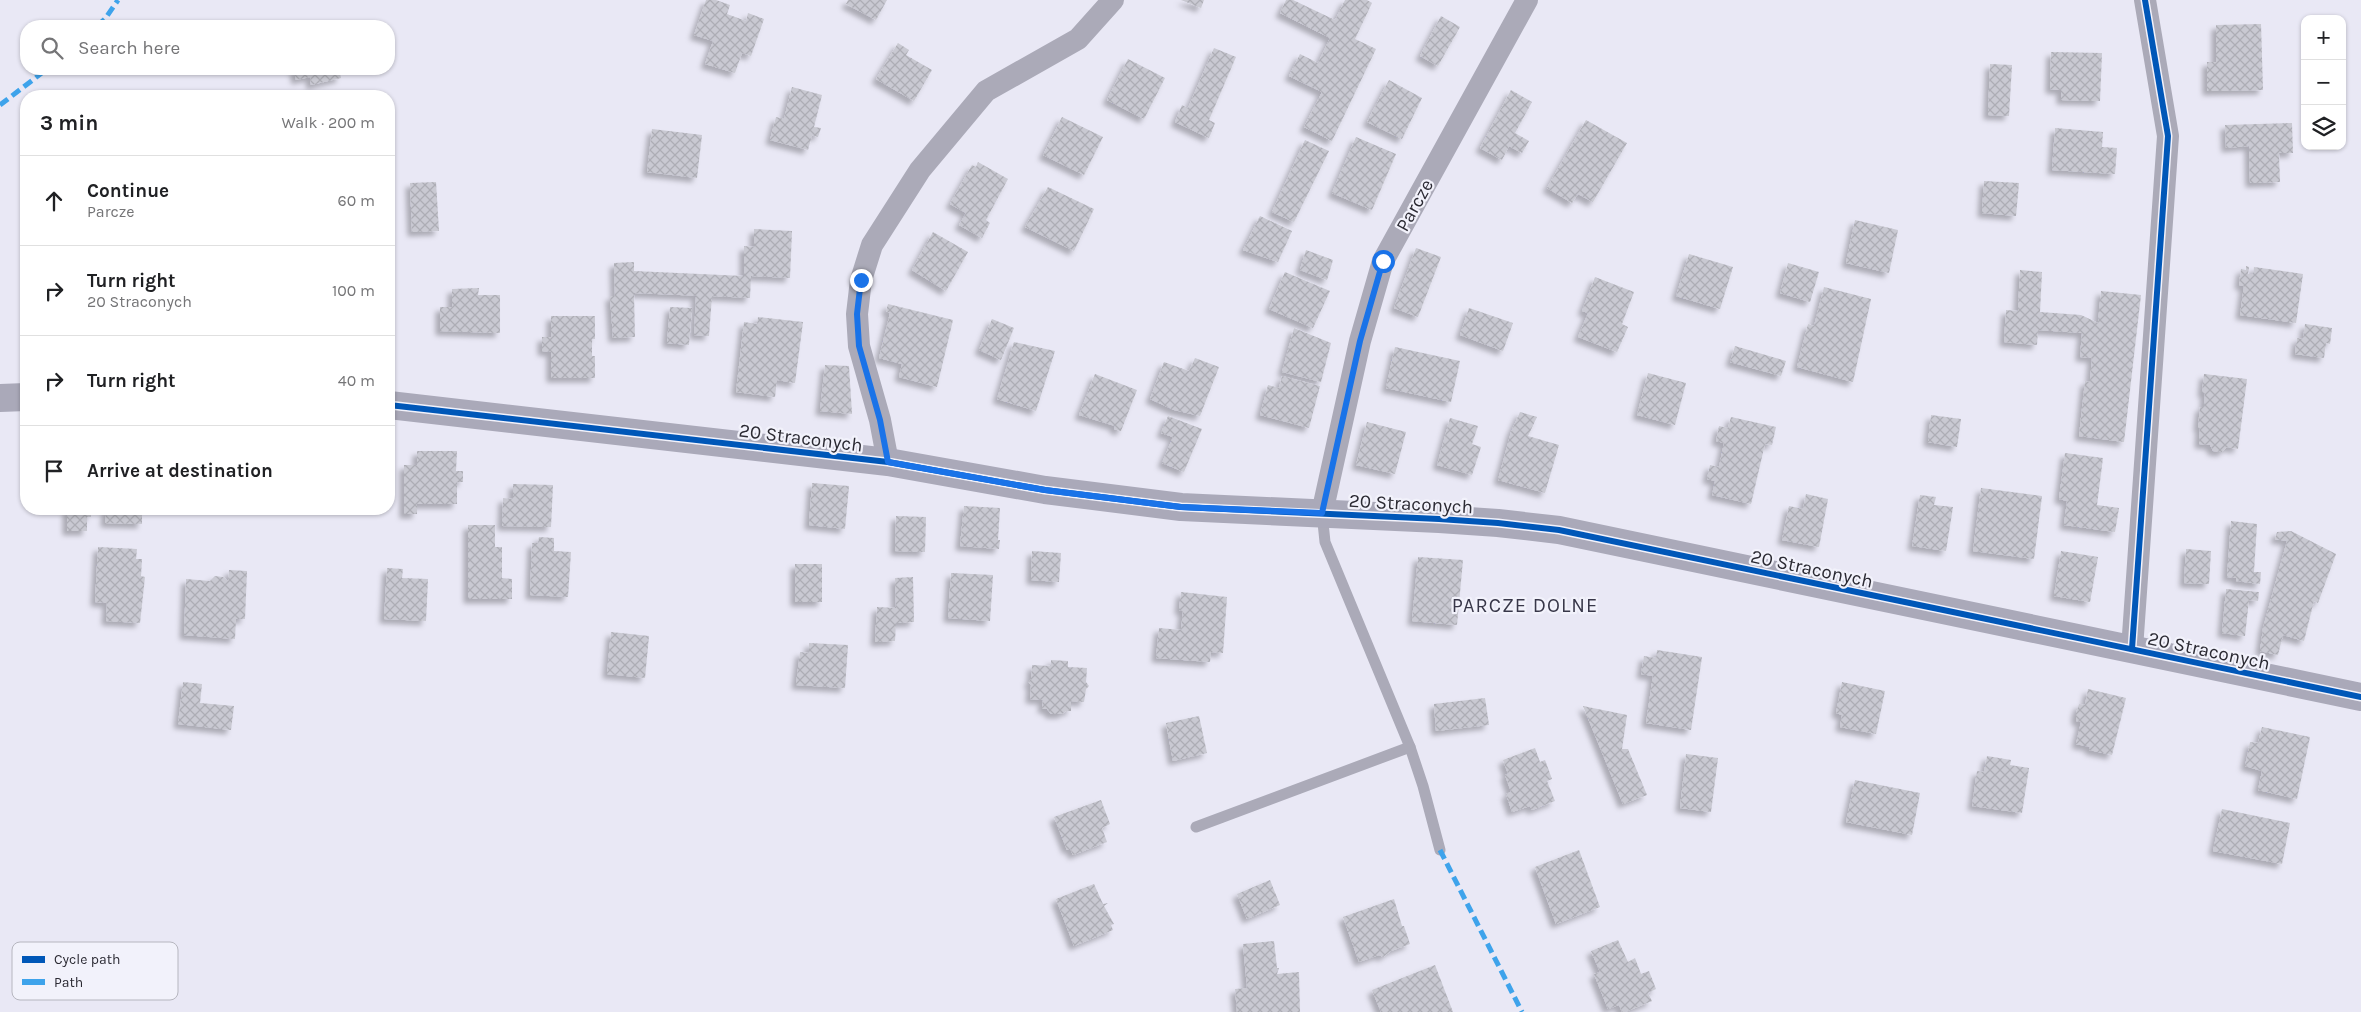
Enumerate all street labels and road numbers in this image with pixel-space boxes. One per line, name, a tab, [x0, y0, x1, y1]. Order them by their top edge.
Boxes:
street label: Parcze	[1392, 175, 1438, 235]
street label: 20 Straconych	[738, 419, 864, 456]
street label: 20 Straconych	[1348, 490, 1474, 518]
street label: 20 Straconych	[1749, 545, 1875, 593]
street label: 20 Straconych	[2146, 627, 2272, 675]

